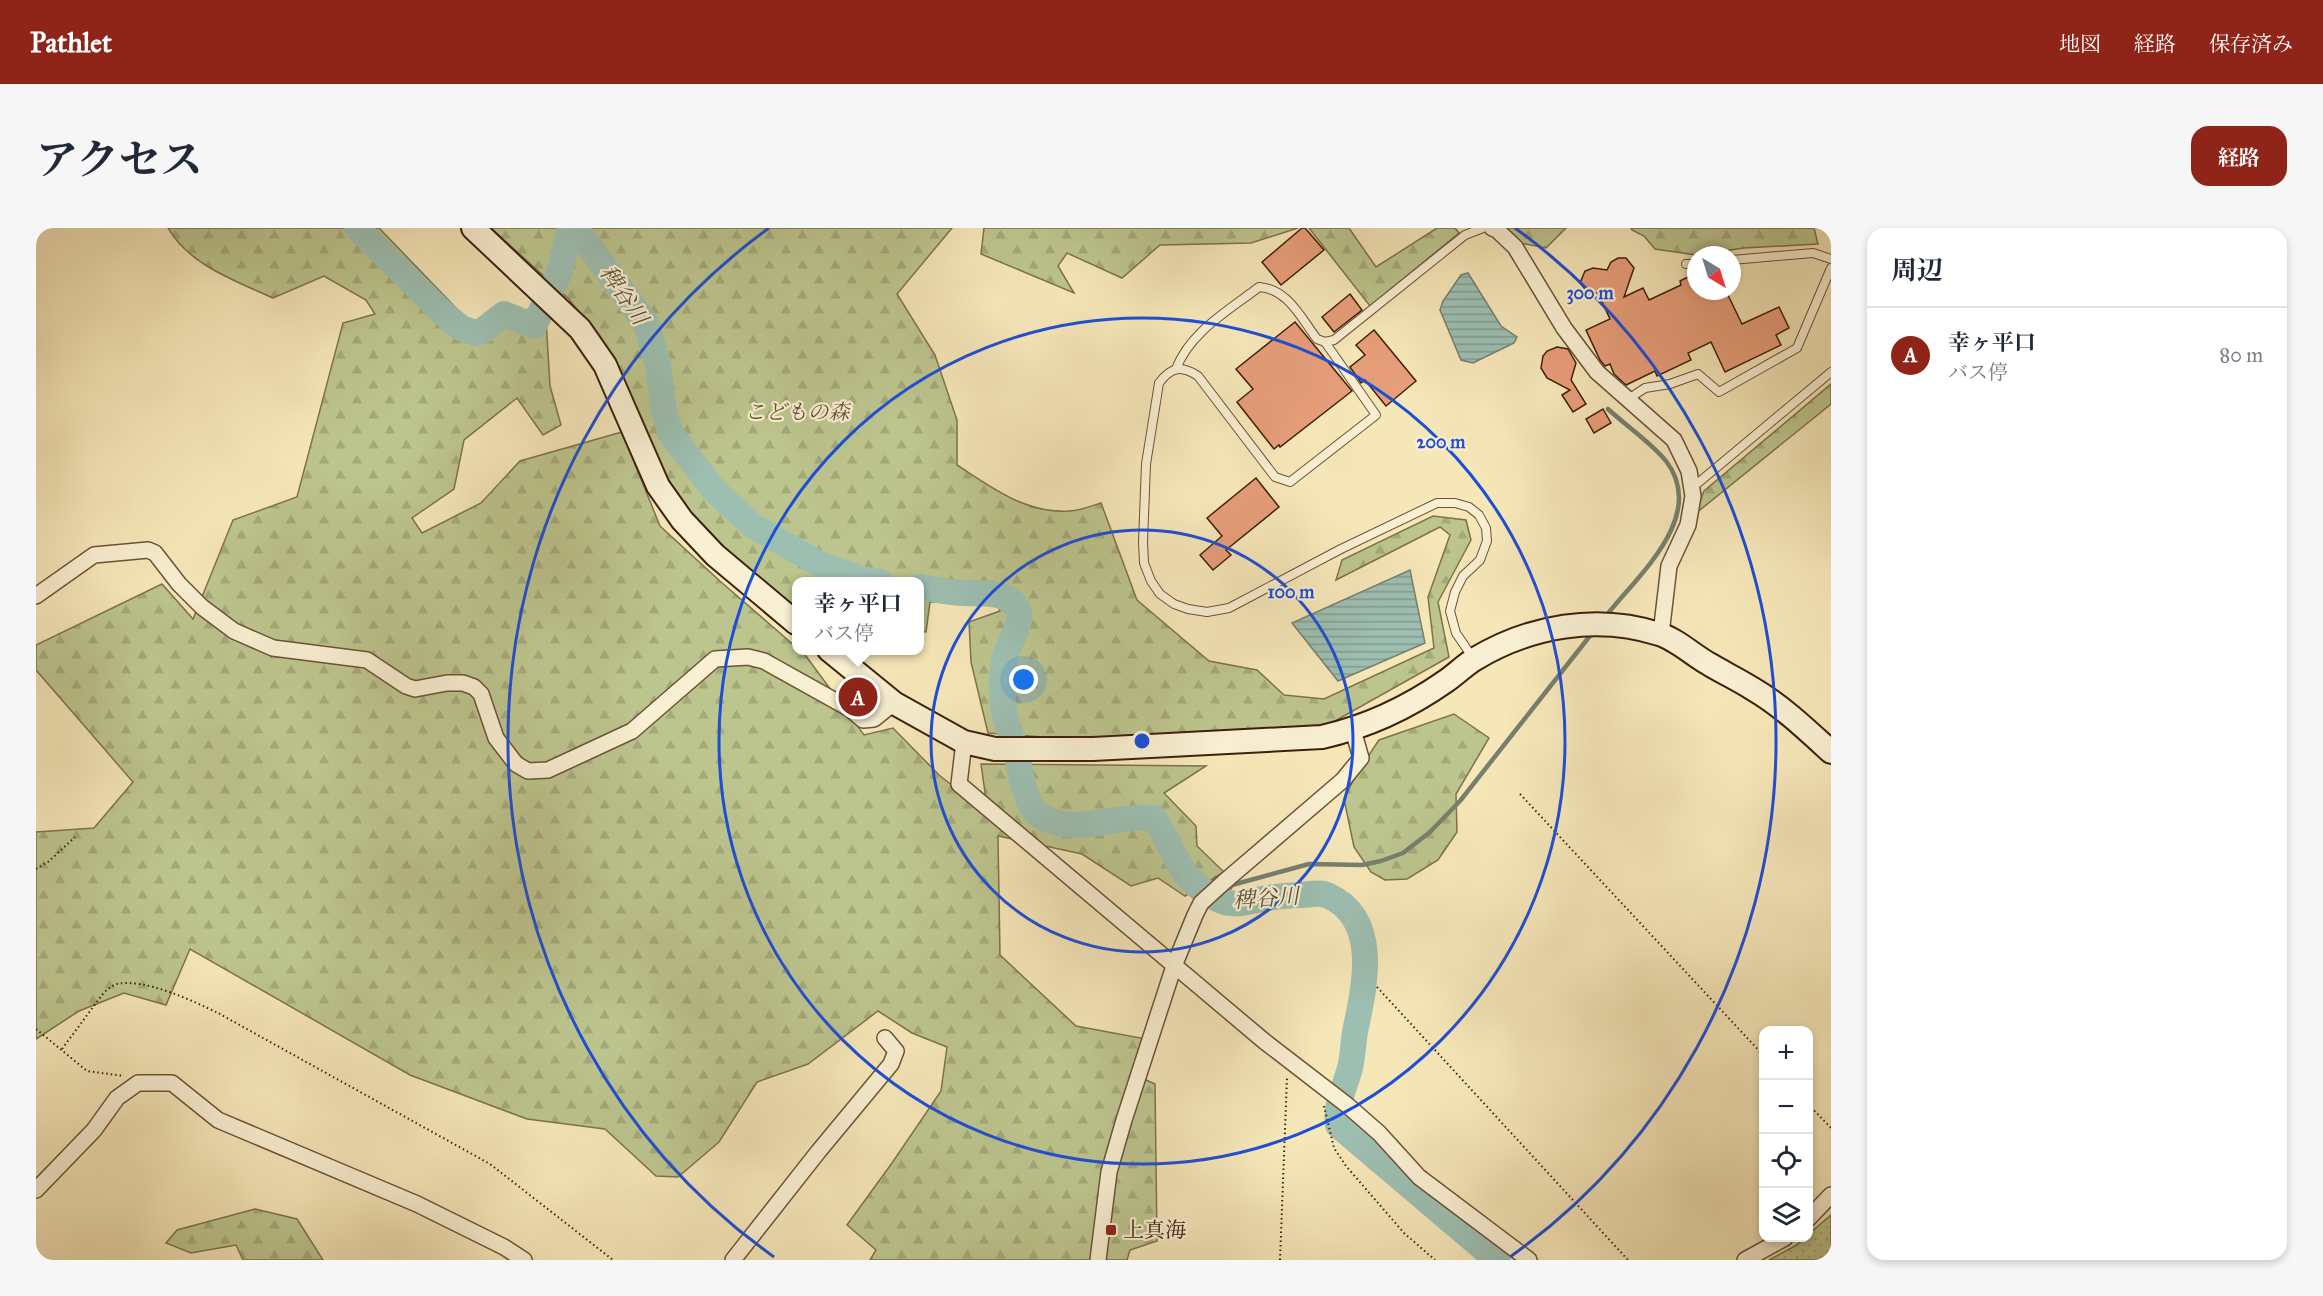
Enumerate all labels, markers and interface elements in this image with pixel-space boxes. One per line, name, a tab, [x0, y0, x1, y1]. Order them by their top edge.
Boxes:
text: Pathlet	[30, 25, 112, 60]
text: 地図	[2059, 31, 2101, 57]
text: 経路	[2134, 31, 2176, 57]
text: 保存済み	[2209, 31, 2293, 57]
button: 経路	[2191, 126, 2287, 186]
text: アクセス	[36, 134, 203, 186]
north arrow	[1687, 246, 1741, 300]
text: 周辺	[1891, 254, 1943, 286]
water label: 稗谷川	[594, 260, 655, 332]
text: 300 m	[1566, 282, 1614, 305]
text: 幸ヶ平口	[1948, 329, 2036, 356]
text: A	[1904, 343, 1917, 367]
text: 80 m	[2220, 343, 2263, 367]
text: バス停	[1948, 360, 2008, 384]
park label: こどもの森	[745, 399, 851, 425]
text: 200 m	[1417, 431, 1466, 453]
popup	[792, 577, 924, 655]
text: 100 m	[1268, 581, 1315, 603]
text: 幸ヶ平口	[814, 590, 902, 617]
text: バス停	[814, 621, 874, 645]
your location	[1009, 665, 1038, 694]
pin: A	[838, 674, 878, 720]
centre of rings	[1132, 731, 1152, 751]
water label: 稗谷川	[1232, 882, 1302, 914]
map controls	[1759, 1026, 1813, 1242]
button: +	[1759, 1026, 1813, 1080]
button: −	[1759, 1080, 1813, 1134]
button: locate	[1759, 1134, 1813, 1188]
button: layers	[1759, 1188, 1813, 1242]
place label: 上真海	[1123, 1217, 1186, 1243]
marker: 上真海	[1104, 1223, 1118, 1237]

